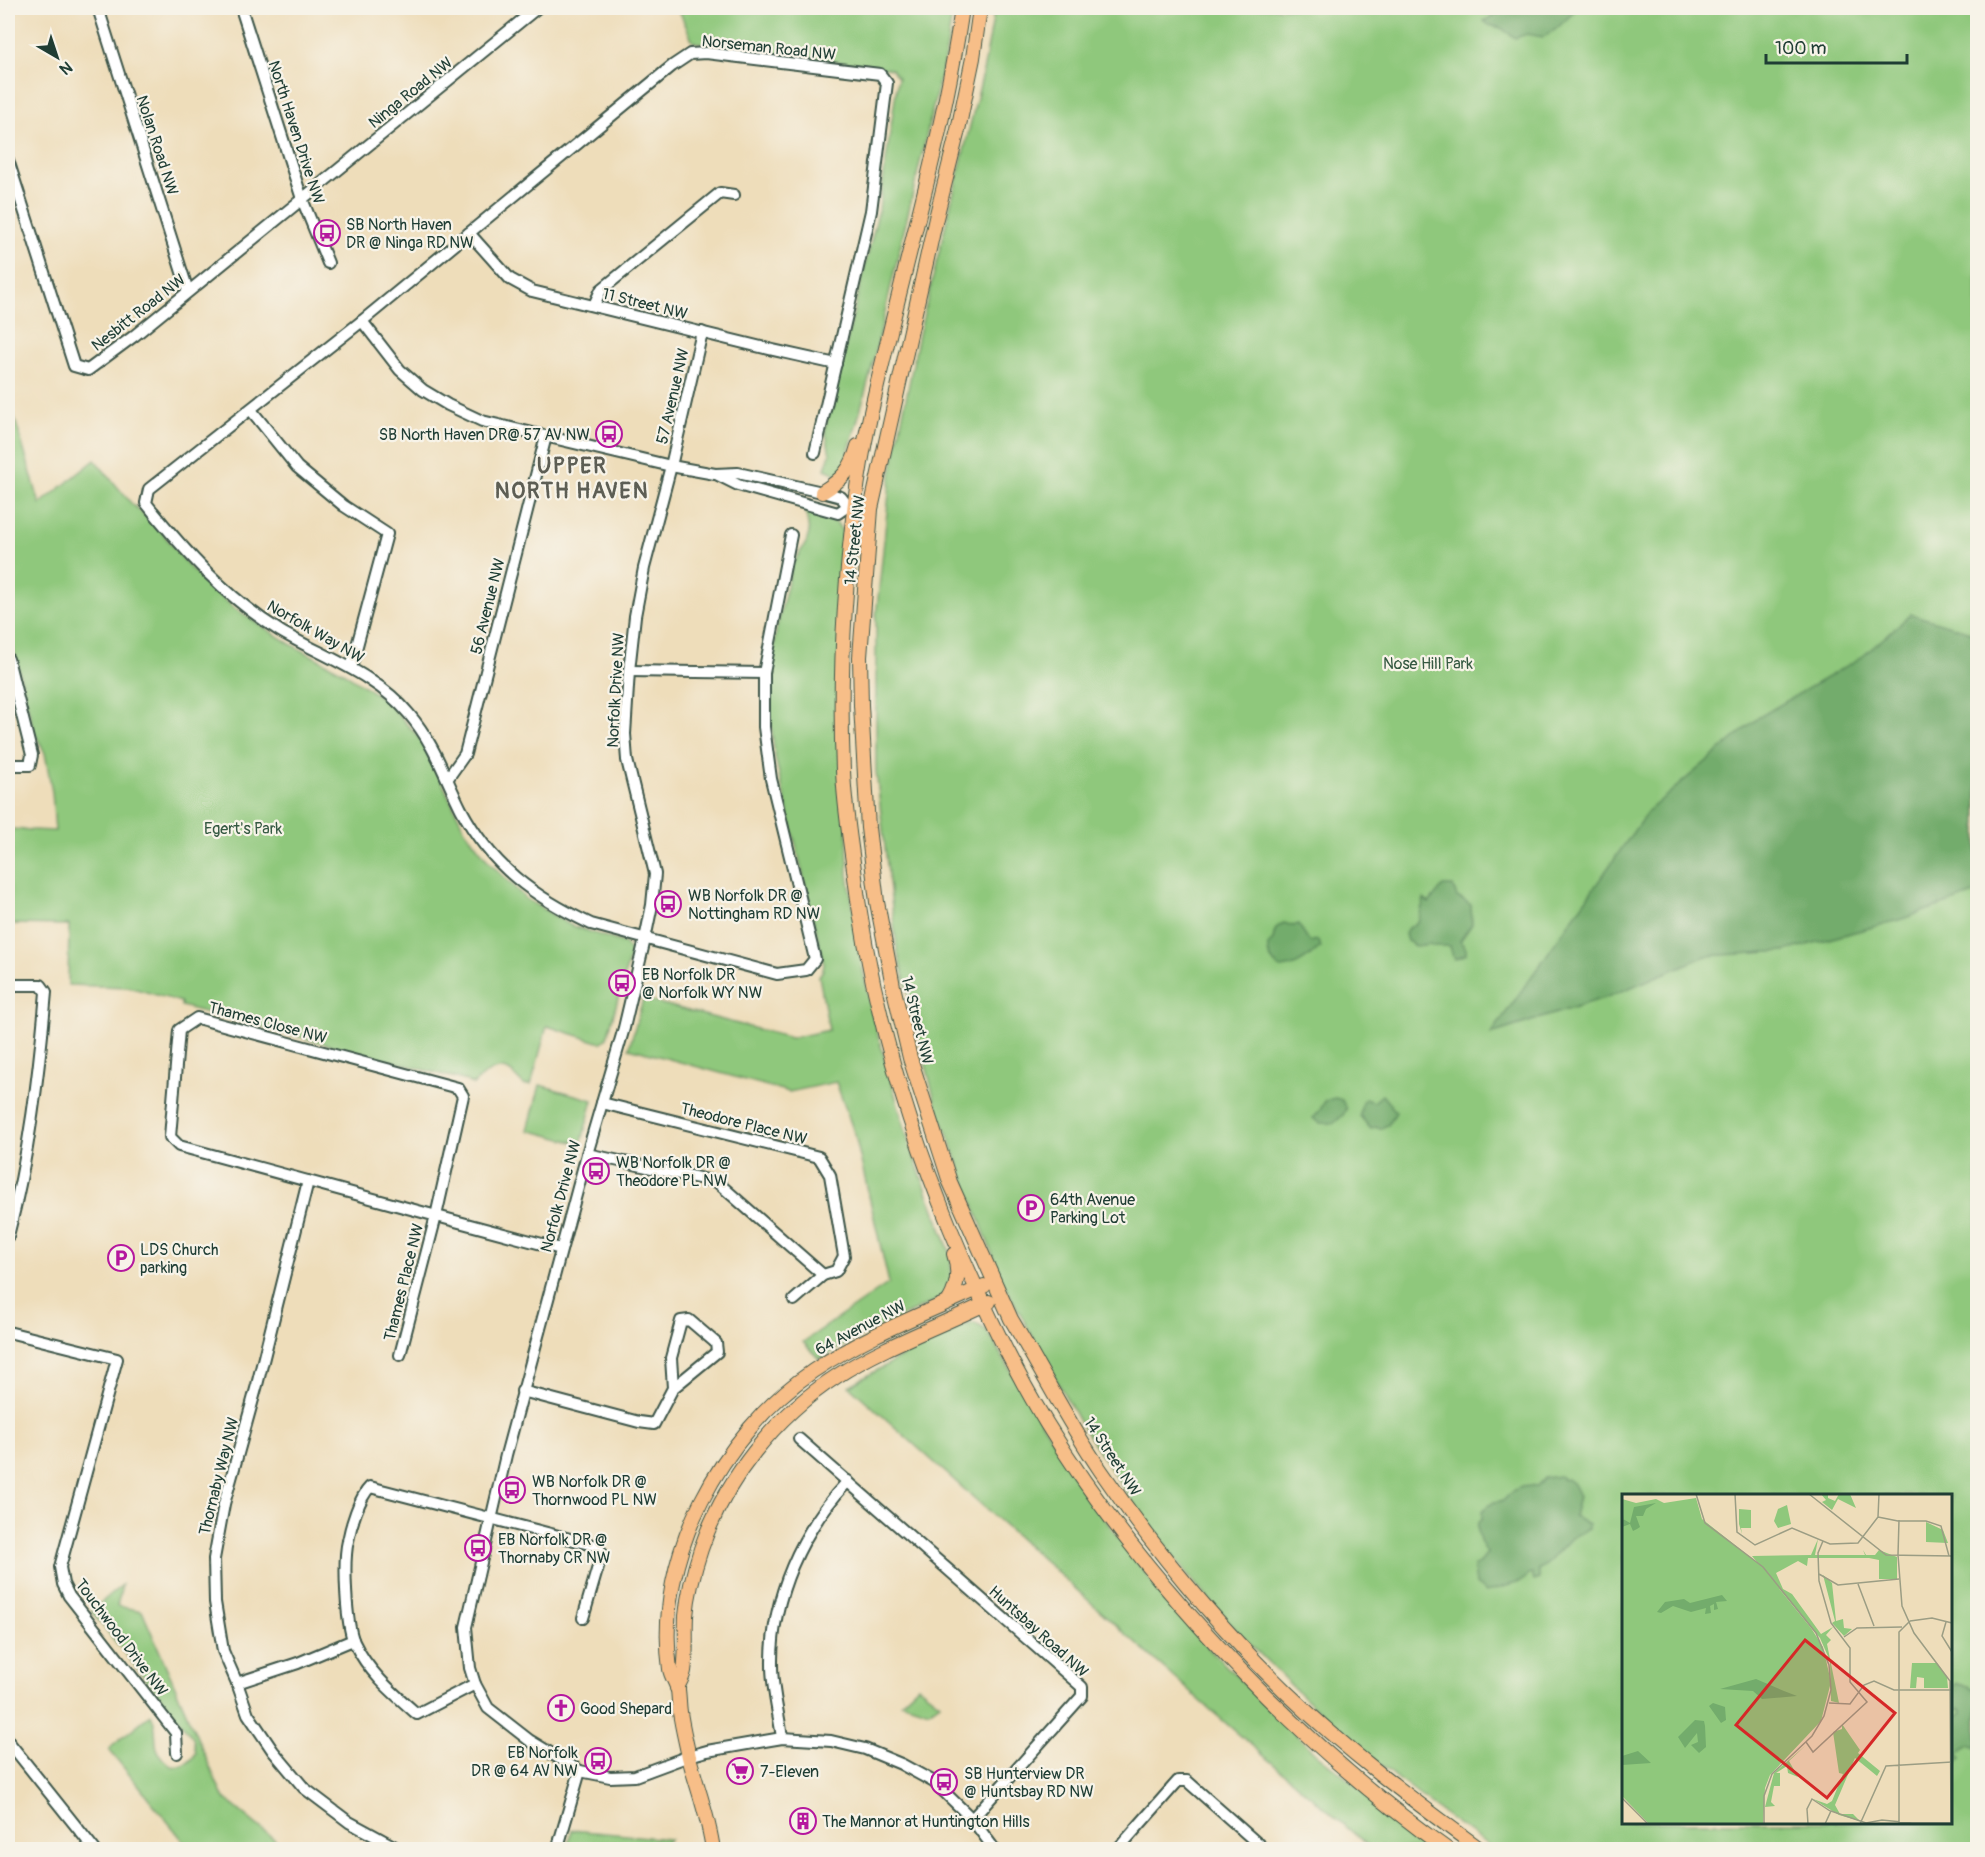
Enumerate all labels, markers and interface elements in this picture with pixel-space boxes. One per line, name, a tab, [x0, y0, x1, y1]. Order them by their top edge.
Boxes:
north arrow	[27, 27, 87, 87]
scale bar	[1766, 27, 1907, 65]
street label: Norseman Road NW	[701, 31, 837, 65]
text: 100 m	[1775, 37, 1827, 60]
street label: Ninga Road NW	[364, 53, 457, 133]
text: N	[55, 57, 76, 79]
street label: North Haven Drive NW	[263, 58, 329, 207]
street label: Nolan Road NW	[132, 93, 183, 198]
place label: SB North Haven DR @ Ninga RD NW	[346, 215, 474, 253]
bus stop icon: SB North Haven DR @ Ninga RD NW	[312, 218, 342, 248]
street label: Nesbitt Road NW	[88, 270, 190, 356]
street label: 11 Street NW	[600, 284, 690, 324]
street label: 57 Avenue NW	[652, 346, 694, 446]
bus stop icon: SB North Haven DR@ 57 AV NW	[594, 419, 624, 449]
place label: SB North Haven DR@ 57 AV NW	[379, 425, 590, 445]
district label: UPPER NORTH HAVEN	[495, 452, 649, 505]
street label: 14 Street NW	[840, 494, 870, 586]
street label: 56 Avenue NW	[466, 556, 510, 656]
street label: Norfolk Way NW	[263, 596, 368, 668]
street label: Norfolk Drive NW	[603, 632, 629, 748]
park label: Nose Hill Park	[1383, 654, 1473, 674]
park label: Egert's Park	[204, 819, 282, 839]
place label: WB Norfolk DR @ Nottingham RD NW	[688, 886, 820, 924]
bus stop icon: WB Norfolk DR @ Nottingham RD NW	[653, 889, 683, 919]
place label: EB Norfolk DR @ Norfolk WY NW	[642, 965, 762, 1003]
bus stop icon: EB Norfolk DR @ Norfolk WY NW	[607, 968, 637, 998]
street label: 14 Street NW	[896, 974, 938, 1066]
street label: Thames Close NW	[206, 998, 329, 1048]
street label: Theodore Place NW	[678, 1099, 809, 1149]
street label: Norfolk Drive NW	[536, 1138, 586, 1255]
place label: WB Norfolk DR @ Theodore PL NW	[616, 1153, 731, 1191]
bus stop icon: WB Norfolk DR @ Theodore PL NW	[581, 1156, 611, 1186]
place label: 64th Avenue Parking Lot	[1050, 1190, 1135, 1228]
parking icon: 64th Avenue Parking Lot	[1016, 1193, 1046, 1223]
street label: Thames Place NW	[380, 1221, 428, 1343]
place label: LDS Church parking	[140, 1240, 219, 1278]
parking icon: LDS Church parking	[106, 1243, 136, 1273]
street label: 64 Avenue NW	[812, 1296, 909, 1360]
street label: 14 Street NW	[1079, 1413, 1145, 1500]
street label: Thornaby Way NW	[195, 1415, 243, 1537]
place label: WB Norfolk DR @ Thornwood PL NW	[532, 1472, 657, 1510]
bus stop icon: WB Norfolk DR @ Thornwood PL NW	[497, 1475, 527, 1505]
inset map	[1622, 1494, 1952, 1824]
place label: EB Norfolk DR @ Thornaby CR NW	[498, 1530, 610, 1568]
bus stop icon: EB Norfolk DR @ Thornaby CR NW	[463, 1533, 493, 1563]
street label: Touchwood Drive NW	[71, 1575, 172, 1700]
street label: Huntsbay Road NW	[984, 1582, 1092, 1682]
church icon: Good Shepard	[546, 1693, 576, 1723]
place label: Good Shepard	[580, 1699, 672, 1719]
place label: EB Norfolk DR @ 64 AV NW	[471, 1743, 578, 1781]
bus stop icon: EB Norfolk DR @ 64 AV NW	[583, 1746, 613, 1776]
supermarket icon: 7-Eleven	[725, 1756, 755, 1786]
place label: 7-Eleven	[760, 1762, 819, 1782]
place label: SB Hunterview DR @ Huntsbay RD NW	[964, 1764, 1094, 1802]
bus stop icon: SB Hunterview DR @ Huntsbay RD NW	[929, 1767, 959, 1797]
building icon: The Mannor at Huntington Hills	[788, 1806, 818, 1836]
place label: The Mannor at Huntington Hills	[822, 1812, 1030, 1832]

